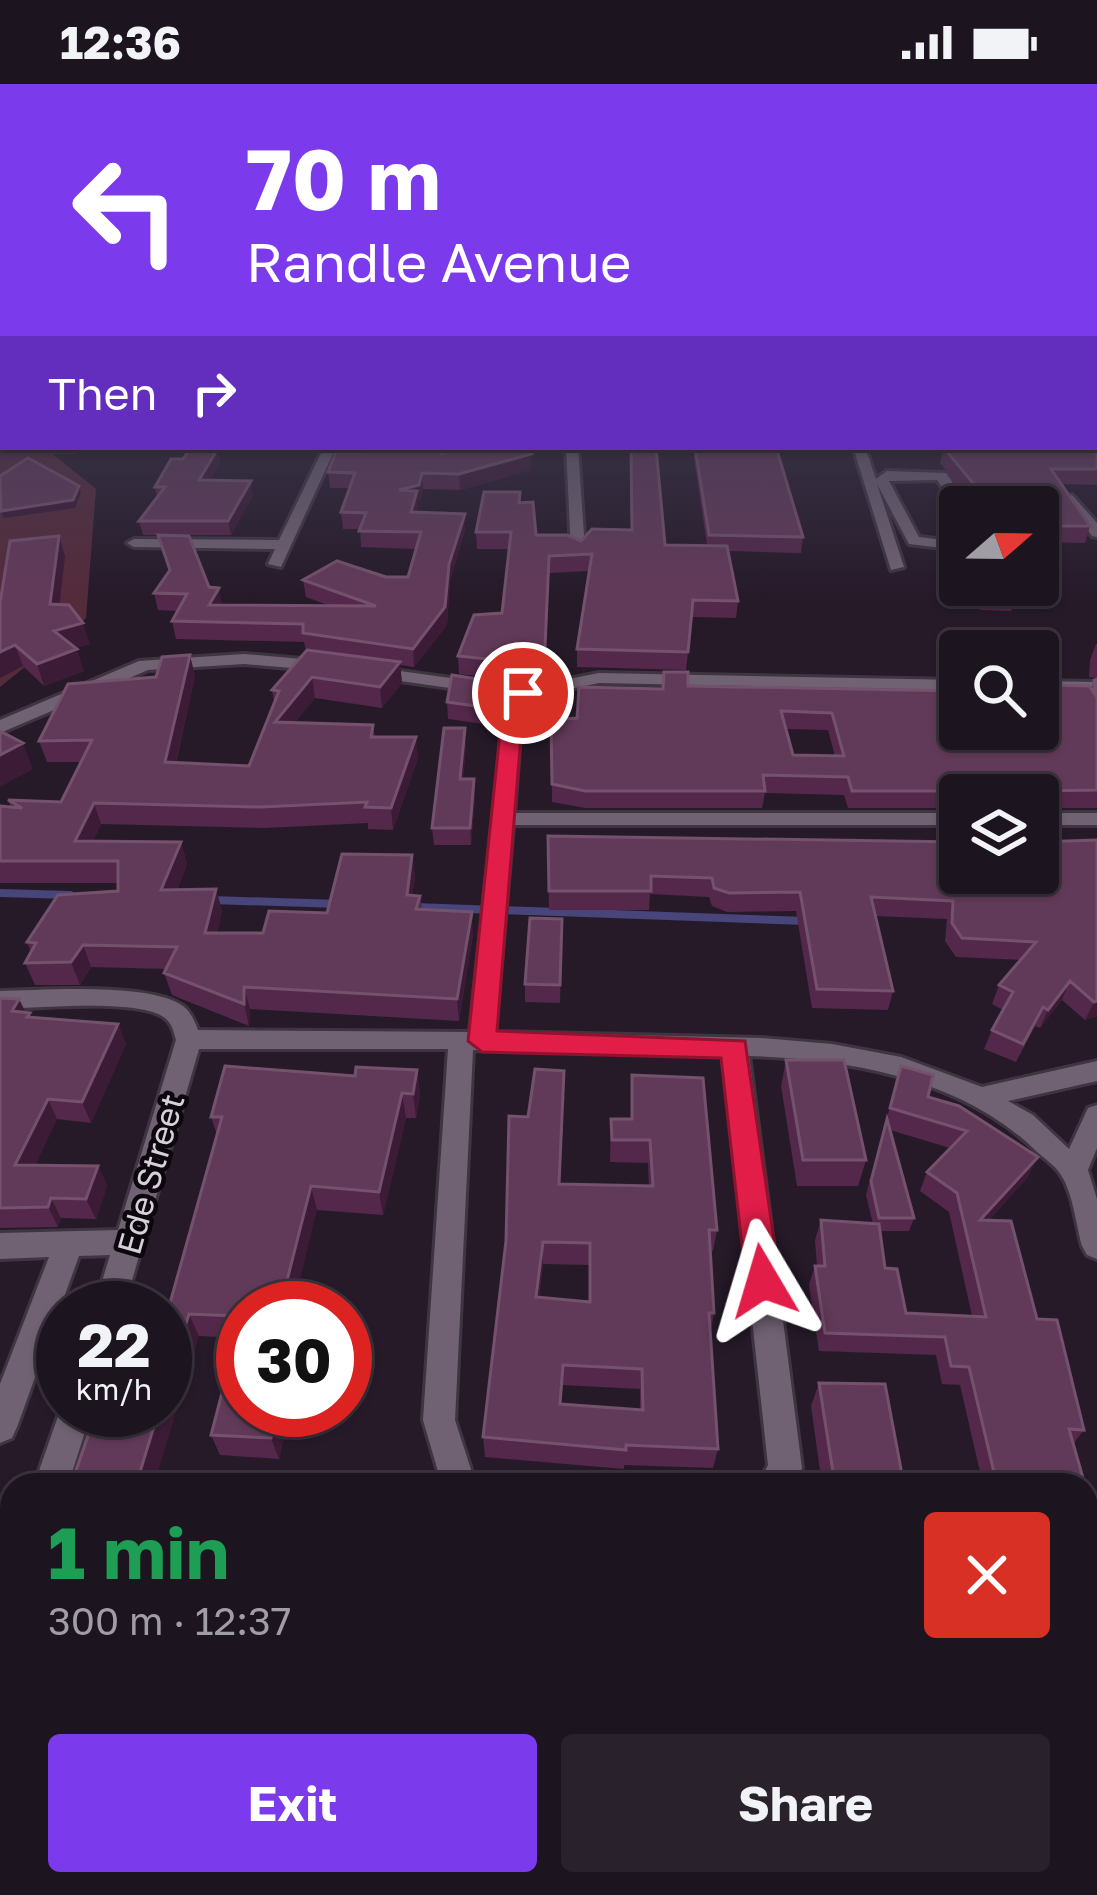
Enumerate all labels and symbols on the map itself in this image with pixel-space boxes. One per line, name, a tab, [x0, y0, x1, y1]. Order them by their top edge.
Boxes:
north arrow	[939, 486, 1059, 606]
pin	[472, 642, 574, 744]
street label: Ede Street	[108, 1089, 192, 1259]
position arrow	[700, 1218, 826, 1344]
speed limit sign: 30	[216, 1281, 372, 1437]

